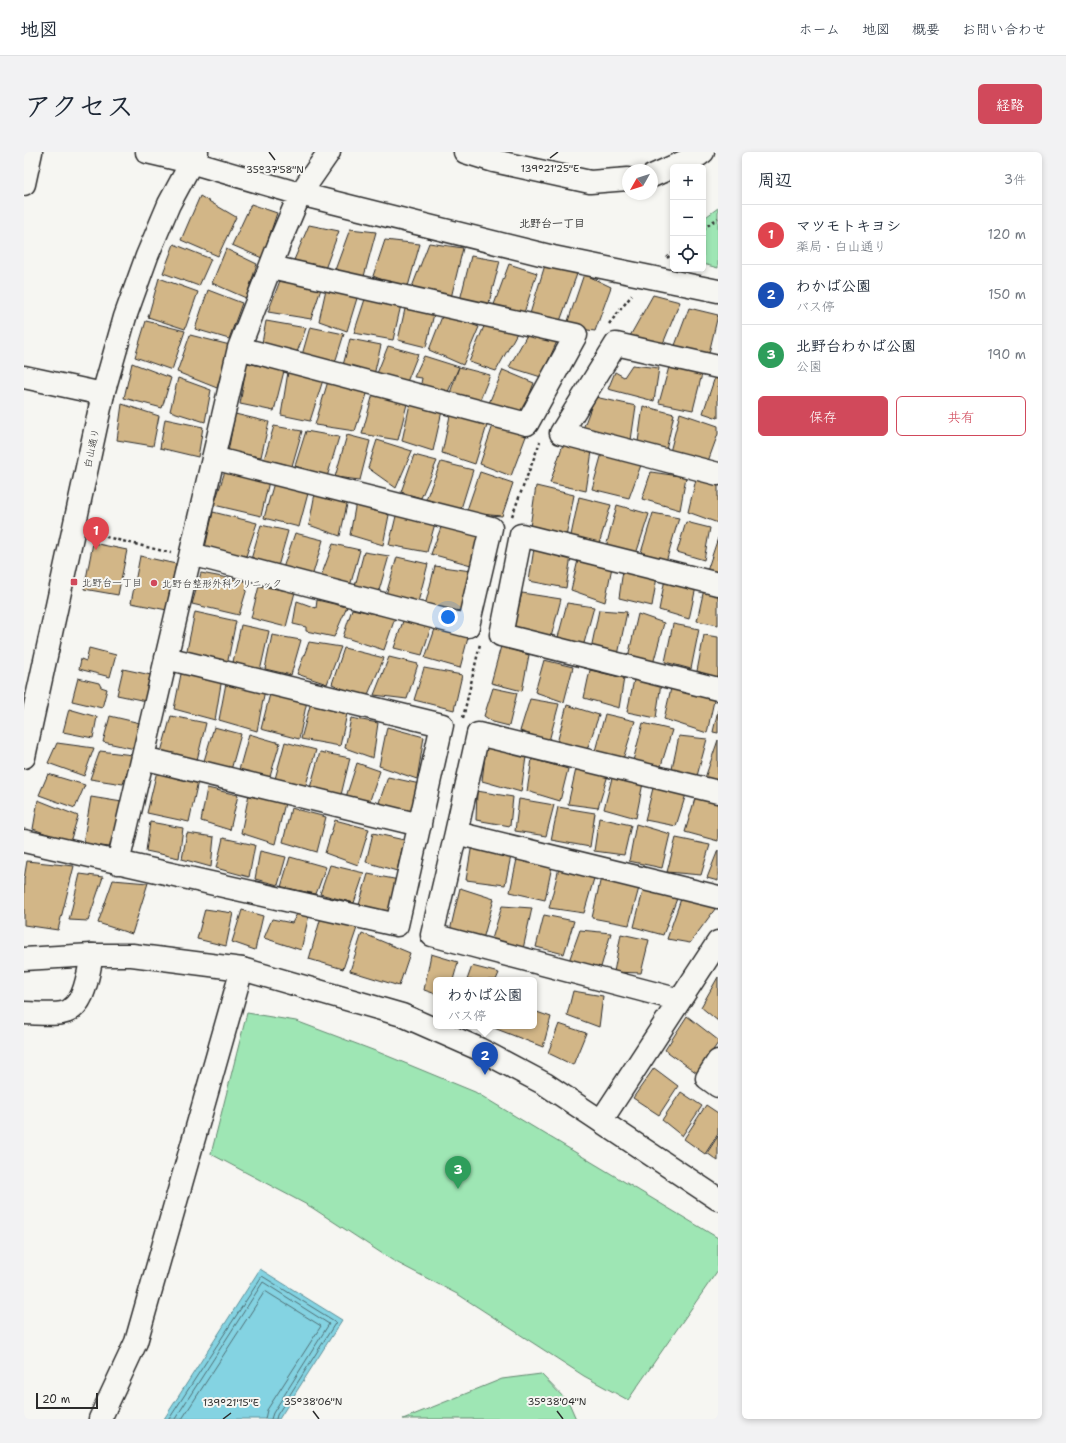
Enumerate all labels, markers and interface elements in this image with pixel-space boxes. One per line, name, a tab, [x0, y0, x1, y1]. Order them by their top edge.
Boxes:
text: 地図	[20, 17, 58, 42]
text: ホーム	[799, 20, 840, 38]
text: 地図	[862, 20, 890, 38]
text: 概要	[912, 20, 940, 38]
text: お問い合わせ	[962, 20, 1046, 38]
button: 経路	[978, 84, 1042, 124]
text: アクセス	[24, 87, 134, 125]
text: 139°21'25"E	[521, 162, 579, 175]
text: 35°37'58"N	[246, 163, 304, 176]
north arrow	[622, 164, 658, 200]
map controls	[670, 164, 706, 272]
button: +	[670, 164, 706, 200]
text: 周辺	[758, 169, 792, 191]
text: 3件	[1004, 171, 1026, 188]
button: −	[670, 200, 706, 236]
district label: 北野台一丁目	[519, 216, 585, 231]
text: マツモトキヨシ	[796, 216, 901, 236]
text: 1	[768, 226, 774, 243]
text: 120 m	[988, 226, 1026, 243]
button: locate	[670, 236, 706, 272]
text: 薬局 · 白山通り	[796, 238, 887, 255]
text: わかば公園	[796, 276, 871, 296]
text: 2	[766, 286, 776, 303]
text: 150 m	[988, 286, 1026, 303]
text: バス停	[796, 298, 835, 315]
text: 北野台わかば公園	[796, 336, 916, 356]
text: 3	[766, 346, 776, 363]
text: 190 m	[987, 346, 1026, 363]
text: 公園	[796, 358, 822, 375]
button: 保存	[758, 396, 888, 436]
button: 共有	[896, 396, 1026, 436]
street label: 白山通り	[81, 427, 102, 469]
pin: 1	[83, 517, 109, 550]
place label: 北野台一丁目	[82, 576, 142, 589]
marker: 北野台一丁目	[69, 577, 79, 587]
place label: 北野台整形外科クリニック	[162, 577, 282, 590]
marker: 北野台整形外科クリニック	[149, 578, 159, 588]
your location	[438, 607, 458, 627]
popup	[433, 977, 537, 1029]
text: わかば公園	[447, 985, 523, 1005]
text: バス停	[447, 1007, 487, 1024]
pin: 2	[472, 1042, 498, 1075]
pin: 3	[445, 1156, 471, 1189]
scale bar	[36, 1391, 98, 1410]
text: 20 m	[42, 1392, 70, 1407]
text: 35°38'06"N	[284, 1395, 342, 1408]
text: 35°38'04"N	[527, 1395, 587, 1408]
text: 139°21'15"E	[203, 1396, 259, 1409]

